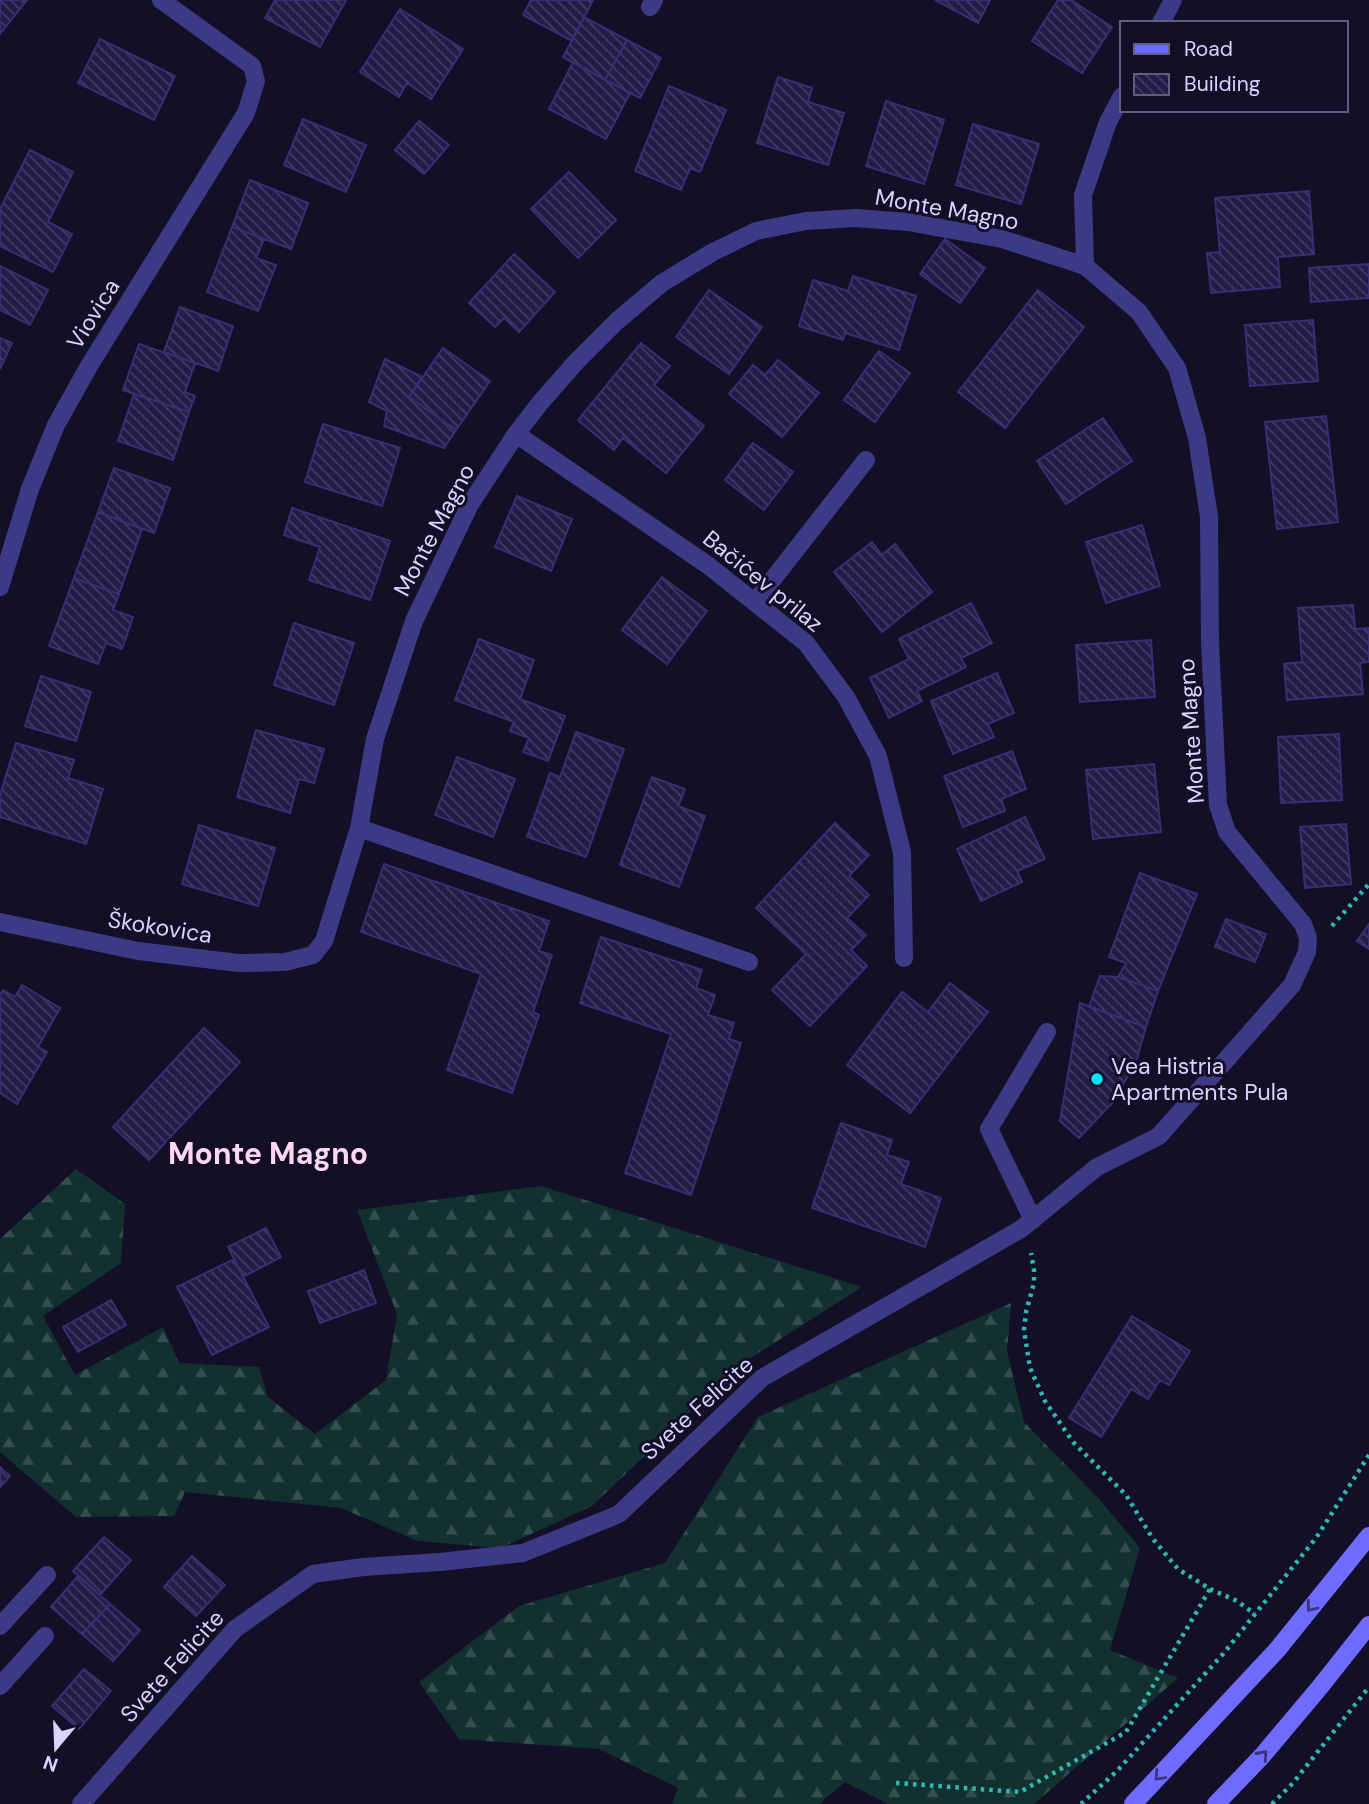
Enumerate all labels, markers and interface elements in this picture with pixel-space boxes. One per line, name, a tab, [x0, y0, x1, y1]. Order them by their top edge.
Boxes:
legend	[1120, 21, 1348, 112]
text: Road	[1184, 35, 1233, 63]
text: Building	[1184, 70, 1261, 98]
street label: Monte Magno	[873, 182, 1021, 236]
street label: Viovica	[60, 273, 126, 355]
street label: Monte Magno	[387, 459, 481, 601]
street label: Bačićev prilaz	[697, 524, 829, 638]
street label: Monte Magno	[1171, 657, 1211, 805]
street label: Škokovica	[106, 904, 214, 950]
place label: Vea Histria Apartments Pula	[1111, 1051, 1288, 1107]
marker: Vea Histria Apartments Pula	[1089, 1071, 1105, 1087]
district label: Monte Magno	[168, 1134, 368, 1173]
street label: Svete Felicite	[634, 1350, 760, 1466]
one-way arrow	[1307, 1599, 1320, 1612]
street label: Svete Felicite	[114, 1603, 230, 1729]
north arrow	[21, 1713, 91, 1783]
text: N	[40, 1750, 61, 1778]
one-way arrow	[1255, 1750, 1267, 1763]
one-way arrow	[1155, 1768, 1168, 1781]

